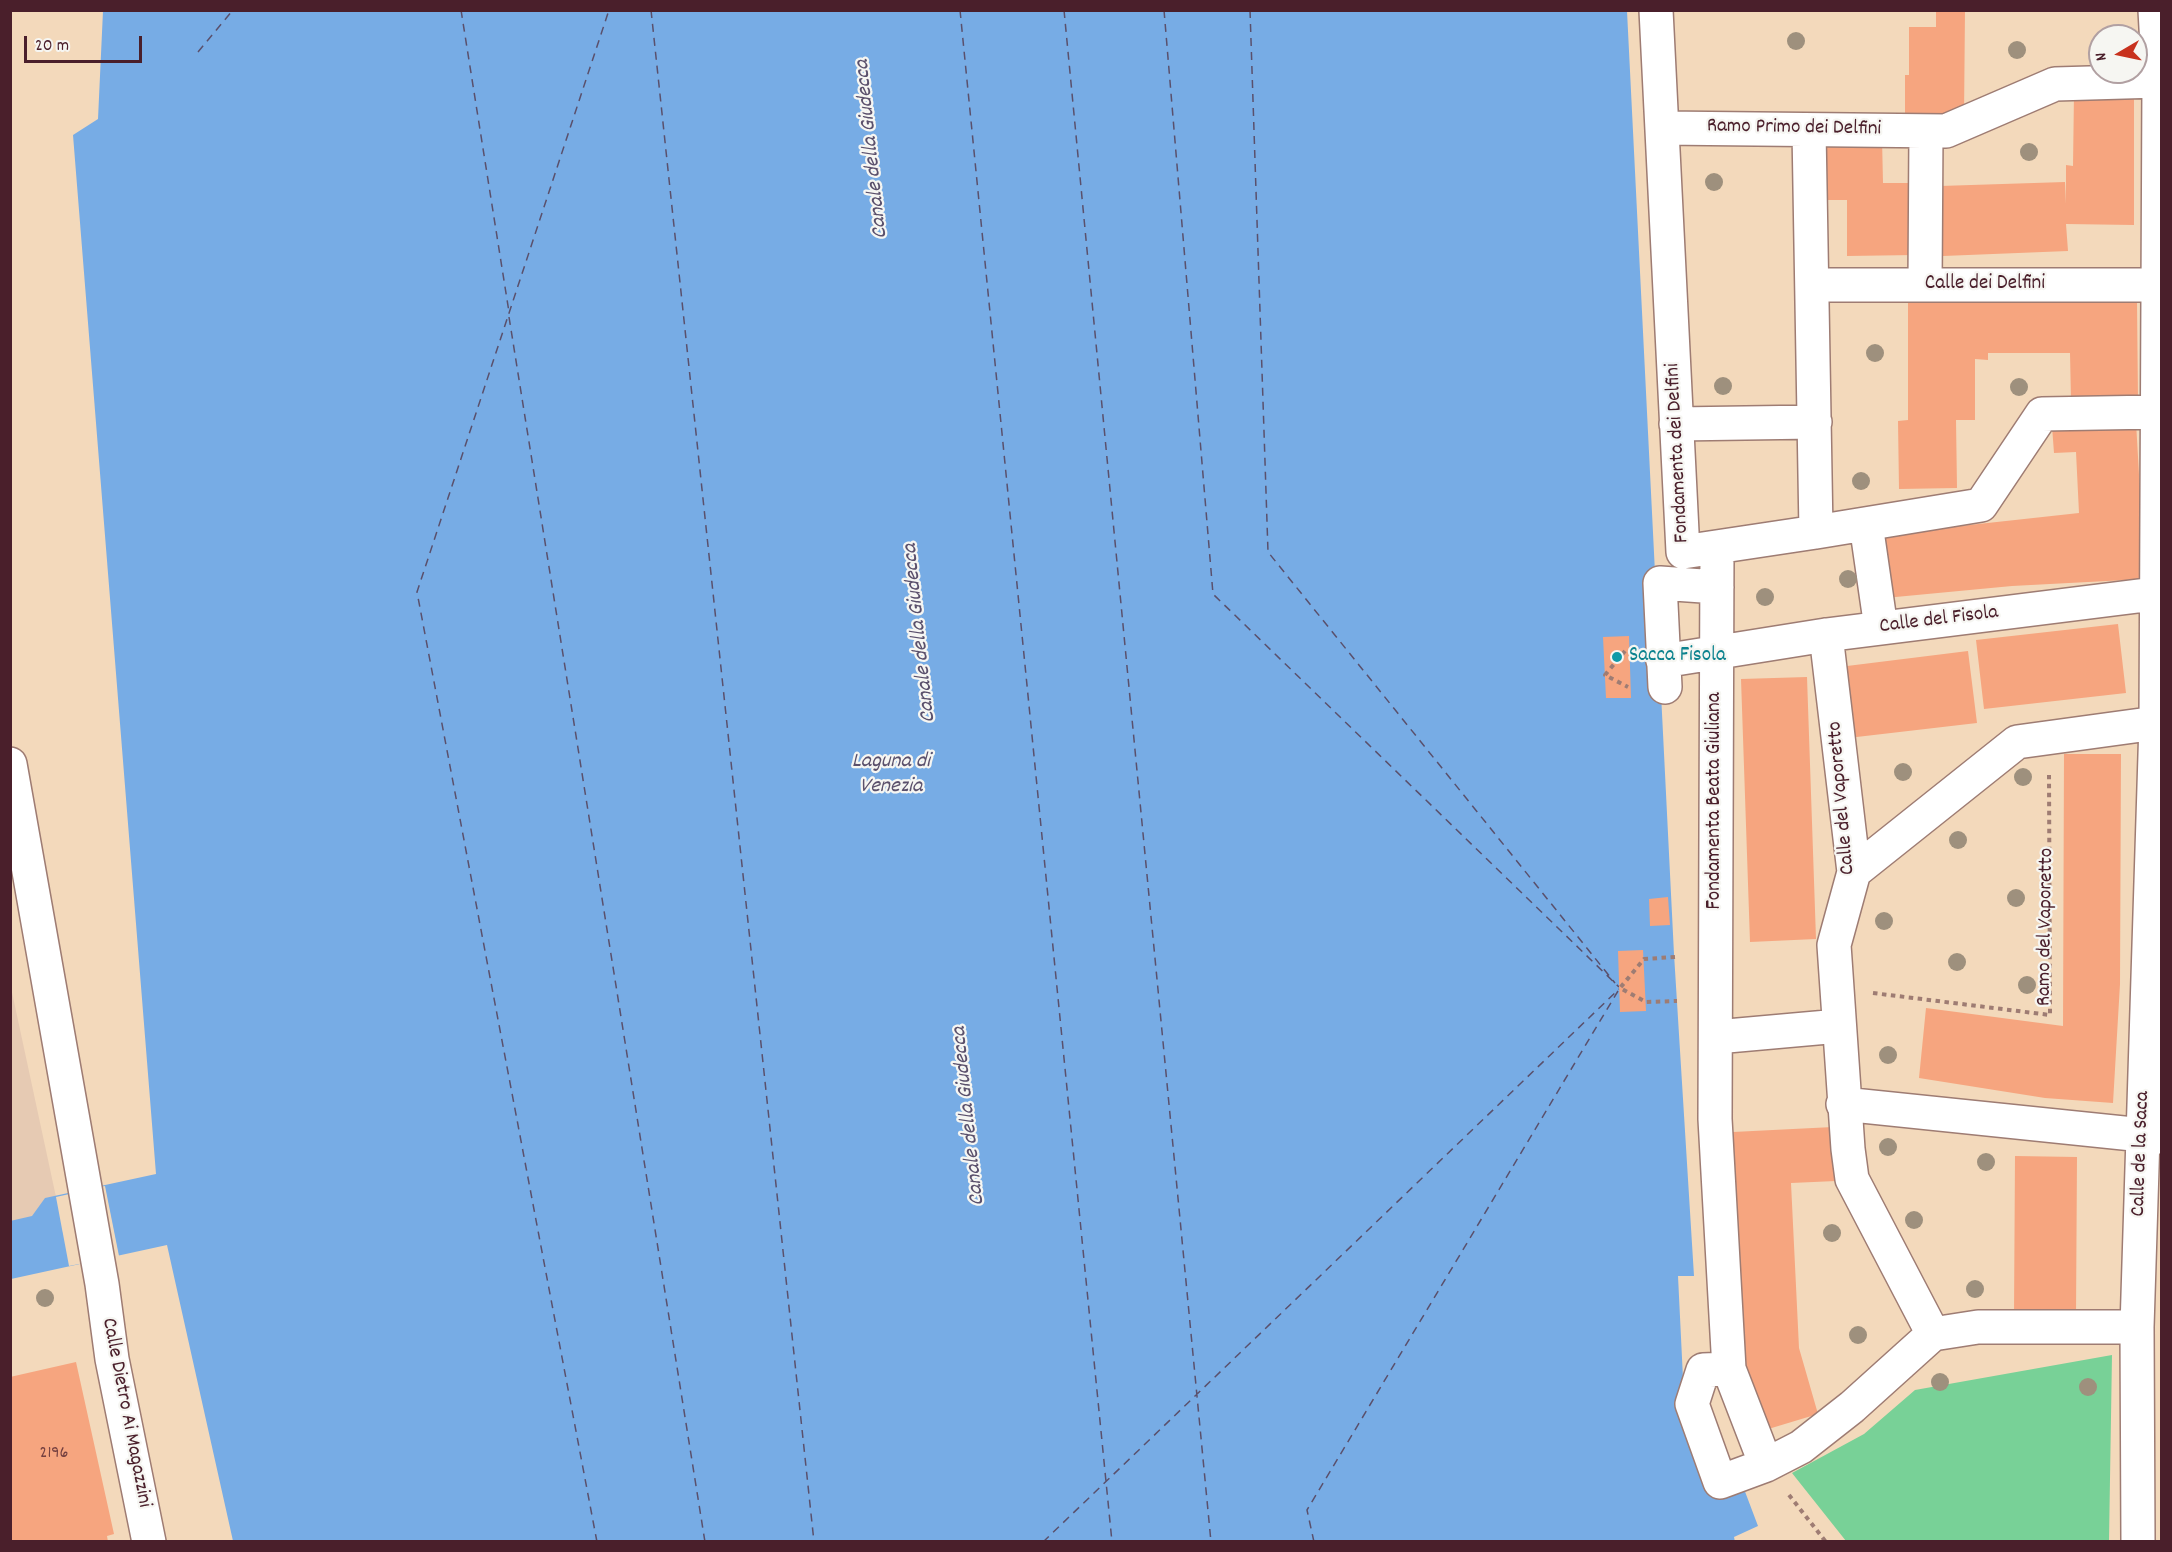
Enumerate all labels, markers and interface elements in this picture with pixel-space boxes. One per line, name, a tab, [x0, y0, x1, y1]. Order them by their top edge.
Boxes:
scale bar	[27, 24, 146, 62]
north arrow	[2088, 24, 2148, 84]
text: 20 m	[35, 34, 69, 59]
text: N	[2090, 51, 2114, 62]
water label: Canale della Giudecca	[850, 58, 896, 240]
street label: Ramo Primo dei Delfini	[1707, 115, 1881, 143]
street label: Calle dei Delfini	[1925, 272, 2045, 298]
street label: Fondamenta dei Delfini	[1662, 362, 1696, 544]
water label: Canale della Giudecca	[898, 542, 944, 724]
street label: Calle del Fisola	[1878, 601, 2000, 641]
place label: Sacca Fisola	[1629, 644, 1726, 670]
marker: Sacca Fisola	[1610, 650, 1624, 664]
street label: Fondamenta Beata Giuliana	[1703, 692, 1729, 910]
street label: Calle del Vaporetto	[1824, 720, 1862, 876]
water label: Laguna di Venezia	[852, 750, 930, 802]
street label: Ramo del Vaporetto	[2033, 848, 2061, 1006]
water label: Canale della Giudecca	[947, 1025, 993, 1207]
street label: Calle de la Saca	[2127, 1091, 2157, 1217]
street label: Calle Dietro Ai Magazzini	[94, 1316, 156, 1510]
house number: 2196	[40, 1444, 68, 1466]

